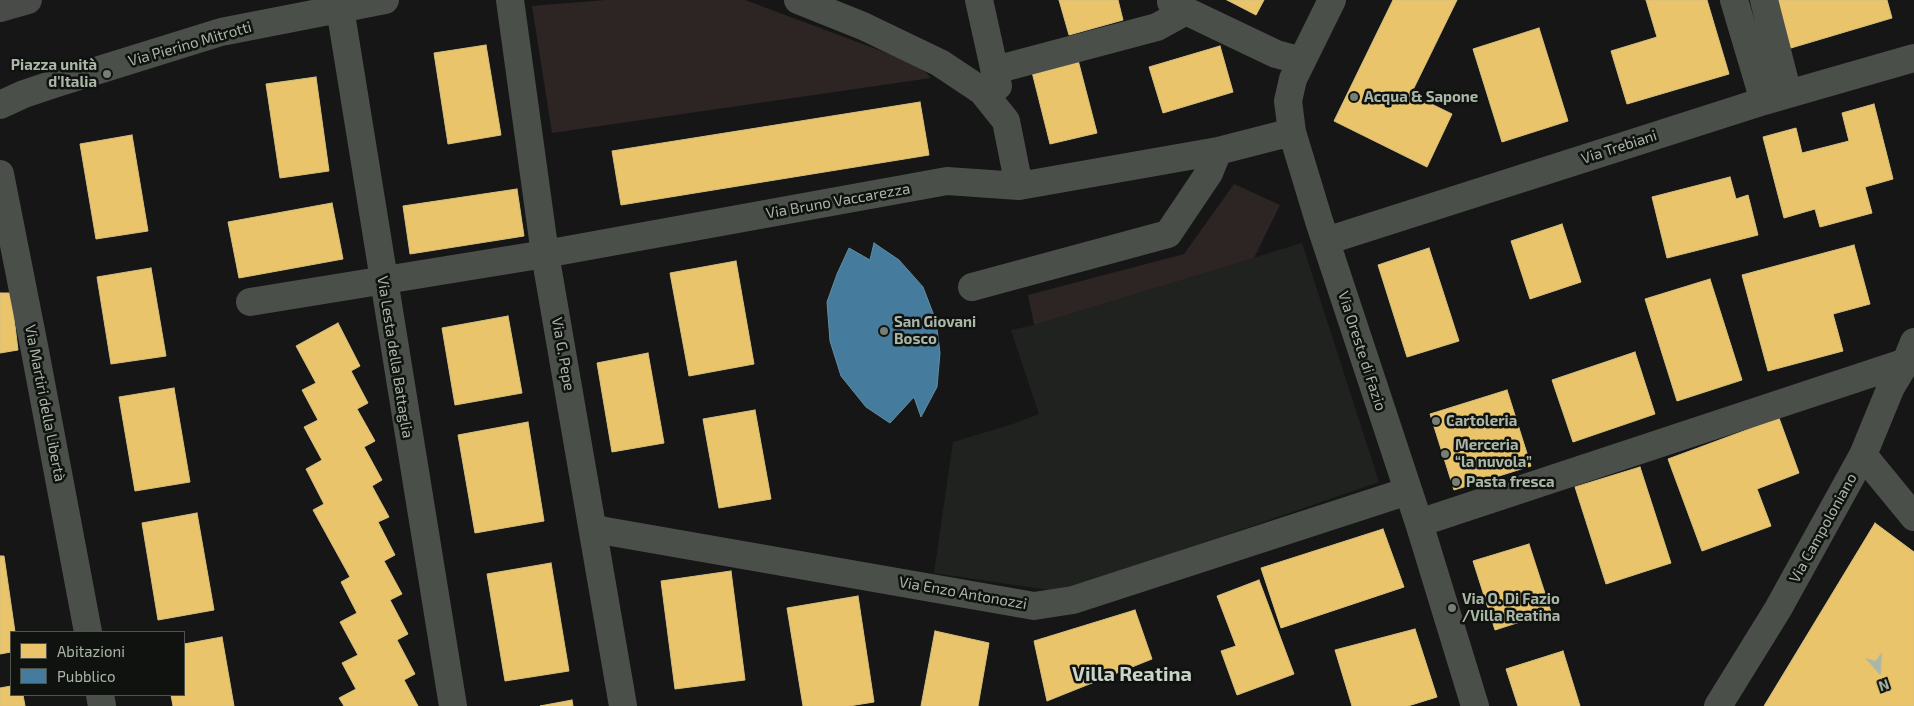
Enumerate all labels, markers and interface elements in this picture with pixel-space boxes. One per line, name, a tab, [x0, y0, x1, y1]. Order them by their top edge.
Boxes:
street label: Via Pierino Mitrotti	[126, 18, 254, 70]
place label: Piazza unità d'Italia	[11, 56, 97, 91]
marker: Piazza unità d'Italia	[101, 68, 113, 80]
place label: Acqua & Sapone	[1364, 88, 1478, 106]
marker: Acqua & Sapone	[1348, 91, 1360, 103]
street label: Via Trebiani	[1579, 126, 1659, 168]
street label: Via Bruno Vaccarezza	[765, 179, 911, 223]
street label: Via Lesta della Battaglia	[373, 275, 417, 439]
street label: Via Oreste di Fazio	[1334, 289, 1390, 413]
place label: San Giovani Bosco	[894, 313, 976, 348]
street label: Via G. Pepe	[548, 316, 578, 392]
street label: Via Martiri della Libertà	[21, 323, 69, 483]
marker: San Giovani Bosco	[878, 325, 890, 337]
place label: Cartoleria	[1446, 412, 1517, 430]
marker: Cartoleria	[1430, 415, 1442, 427]
place label: Merceria “la nuvola”	[1455, 436, 1532, 471]
marker: Merceria “la nuvola”	[1439, 448, 1451, 460]
street label: Via Campoloniano	[1785, 470, 1861, 586]
place label: Pasta fresca	[1466, 473, 1555, 491]
marker: Pasta fresca	[1450, 476, 1462, 488]
street label: Via Enzo Antonozzi	[898, 573, 1028, 613]
place label: Via O. Di Fazio /Villa Reatina	[1462, 590, 1560, 625]
marker: Via O. Di Fazio /Villa Reatina	[1446, 602, 1458, 614]
legend	[10, 631, 185, 696]
text: Abitazioni	[57, 642, 125, 660]
north arrow	[1854, 646, 1904, 696]
district label: Villa Reatina	[1072, 662, 1192, 686]
text: Pubblico	[57, 667, 115, 685]
text: N	[1877, 676, 1892, 695]

